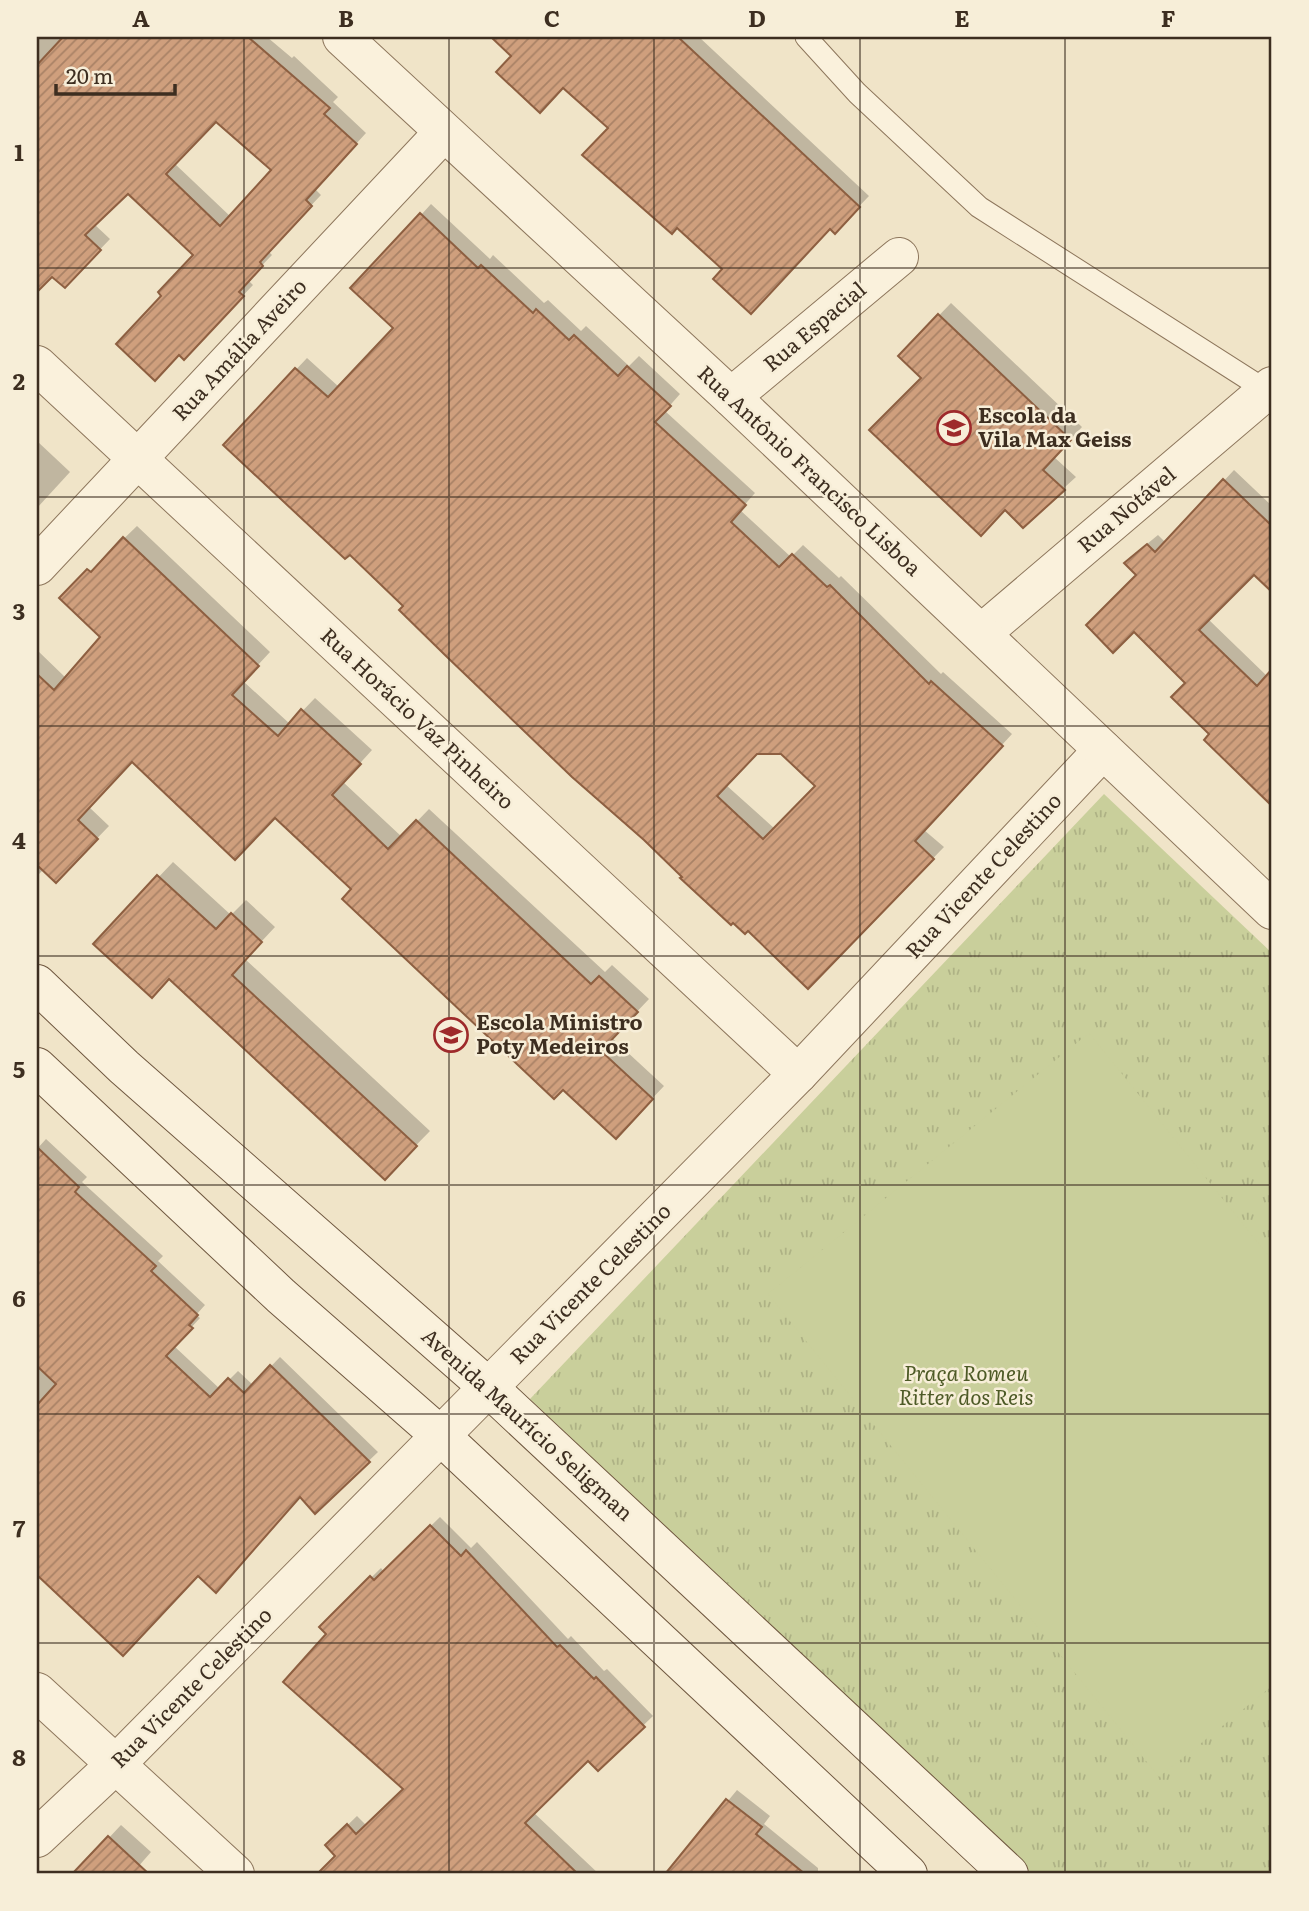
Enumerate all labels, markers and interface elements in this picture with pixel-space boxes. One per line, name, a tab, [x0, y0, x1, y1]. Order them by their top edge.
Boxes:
text: A	[132, 0, 150, 34]
text: B	[338, 0, 354, 34]
text: C	[544, 0, 560, 34]
text: D	[748, 0, 766, 34]
text: E	[954, 0, 970, 34]
text: F	[1161, 0, 1176, 34]
scale bar	[56, 52, 175, 96]
text: 20 m	[66, 59, 113, 90]
text: 1	[14, 134, 24, 168]
street label: Rua Amália Aveiro	[164, 270, 313, 426]
street label: Rua Espacial	[755, 273, 872, 377]
street label: Rua Antônio Francisco Lisboa	[692, 357, 930, 582]
text: 2	[13, 363, 25, 397]
place label: Escola da Vila Max Geiss	[978, 398, 1132, 453]
school or university icon: Escola da Vila Max Geiss	[935, 409, 973, 447]
street label: Rua Notável	[1070, 458, 1181, 558]
text: 3	[13, 593, 25, 627]
street label: Rua Horácio Vaz Pinheiro	[315, 619, 522, 815]
street label: Rua Vicente Celestino	[897, 785, 1067, 964]
text: 4	[12, 822, 26, 856]
place label: Escola Ministro Poty Medeiros	[476, 1005, 643, 1060]
school or university icon: Escola Ministro Poty Medeiros	[432, 1016, 470, 1054]
text: 5	[13, 1051, 25, 1085]
street label: Rua Vicente Celestino	[502, 1195, 677, 1370]
text: 6	[12, 1280, 26, 1314]
street label: Avenida Maurício Seligman	[416, 1320, 641, 1527]
park label: Praça Romeu Ritter dos Reis	[898, 1356, 1034, 1411]
text: 7	[13, 1510, 26, 1544]
street label: Rua Vicente Celestino	[103, 1599, 278, 1774]
text: 8	[12, 1739, 26, 1773]

